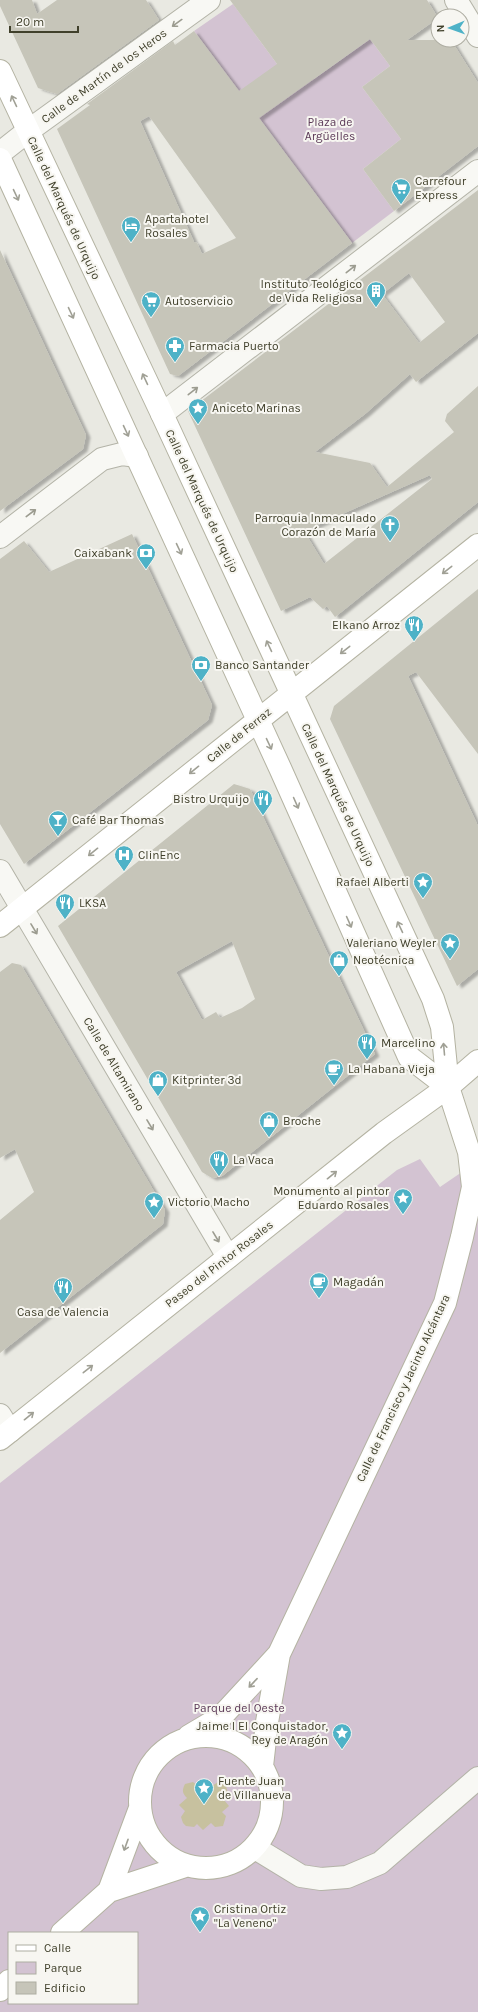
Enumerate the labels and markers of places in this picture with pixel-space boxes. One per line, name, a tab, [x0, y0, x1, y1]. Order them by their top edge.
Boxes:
place label: Carrefour Express	[415, 174, 467, 202]
supermarket icon: Carrefour Express	[390, 177, 412, 205]
place label: Apartahotel Rosales	[145, 212, 209, 240]
hotel icon: Apartahotel Rosales	[120, 215, 142, 243]
place label: Instituto Teológico de Vida Religiosa	[260, 277, 362, 305]
building icon: Instituto Teológico de Vida Religiosa	[365, 280, 387, 308]
supermarket icon: Autoservicio	[140, 290, 162, 318]
place label: Autoservicio	[165, 294, 233, 308]
pharmacy icon: Farmacia Puerto	[164, 335, 186, 363]
place label: Farmacia Puerto	[189, 339, 278, 353]
place icon: Aniceto Marinas	[187, 397, 209, 425]
place label: Aniceto Marinas	[212, 401, 301, 415]
place label: Parroquia Inmaculado Corazón de María	[255, 511, 376, 539]
church icon: Parroquia Inmaculado Corazón de María	[379, 514, 401, 542]
bank icon: Caixabank	[135, 542, 157, 570]
place label: Caixabank	[74, 546, 132, 560]
restaurant icon: Elkano Arroz	[403, 614, 425, 642]
place label: Elkano Arroz	[332, 618, 400, 632]
bank icon: Banco Santander	[190, 654, 212, 682]
place label: Banco Santander	[215, 658, 310, 672]
restaurant icon: Bistro Urquijo	[252, 788, 274, 816]
place label: Bistro Urquijo	[173, 792, 249, 806]
bar icon: Café Bar Thomas	[47, 809, 69, 837]
place label: Café Bar Thomas	[72, 813, 164, 827]
hospital icon: ClinEnc	[113, 844, 135, 872]
place label: ClinEnc	[138, 848, 180, 862]
place icon: Rafael Alberti	[412, 871, 434, 899]
place label: Rafael Alberti	[336, 875, 409, 889]
restaurant icon: LKSA	[54, 892, 76, 920]
place label: LKSA	[79, 896, 106, 910]
place icon: Valeriano Weyler	[439, 932, 461, 960]
place label: Valeriano Weyler	[346, 936, 437, 950]
shop icon: Neotécnica	[328, 949, 350, 977]
place label: Neotécnica	[353, 953, 414, 967]
restaurant icon: Marcelino	[356, 1032, 378, 1060]
place label: Marcelino	[381, 1036, 435, 1050]
cafe icon: La Habana Vieja	[323, 1058, 345, 1086]
place label: La Habana Vieja	[348, 1062, 435, 1076]
shop icon: Kitprinter 3d	[147, 1069, 169, 1097]
place label: Kitprinter 3d	[172, 1073, 242, 1087]
shop icon: Broche	[258, 1110, 280, 1138]
place label: Broche	[283, 1114, 321, 1128]
restaurant icon: La Vaca	[208, 1149, 230, 1177]
place label: La Vaca	[233, 1153, 274, 1167]
place label: Monumento al pintor Eduardo Rosales	[273, 1184, 390, 1212]
place icon: Monumento al pintor Eduardo Rosales	[392, 1187, 414, 1215]
place icon: Victorio Macho	[143, 1191, 165, 1219]
place label: Victorio Macho	[168, 1195, 250, 1209]
cafe icon: Magadán	[308, 1271, 330, 1299]
place label: Magadán	[333, 1275, 384, 1289]
restaurant icon: Casa de Valencia	[52, 1276, 74, 1304]
place label: Casa de Valencia	[17, 1305, 109, 1319]
place label: Jaime I El Conquistador, Rey de Aragón	[197, 1719, 328, 1747]
place icon: Jaime I El Conquistador, Rey de Aragón	[331, 1722, 353, 1750]
place label: Fuente Juan de Villanueva	[218, 1774, 291, 1802]
place icon: Fuente Juan de Villanueva	[193, 1777, 215, 1805]
place label: Cristina Ortiz "La Veneno"	[214, 1902, 287, 1930]
place icon: Cristina Ortiz "La Veneno"	[189, 1905, 211, 1933]

